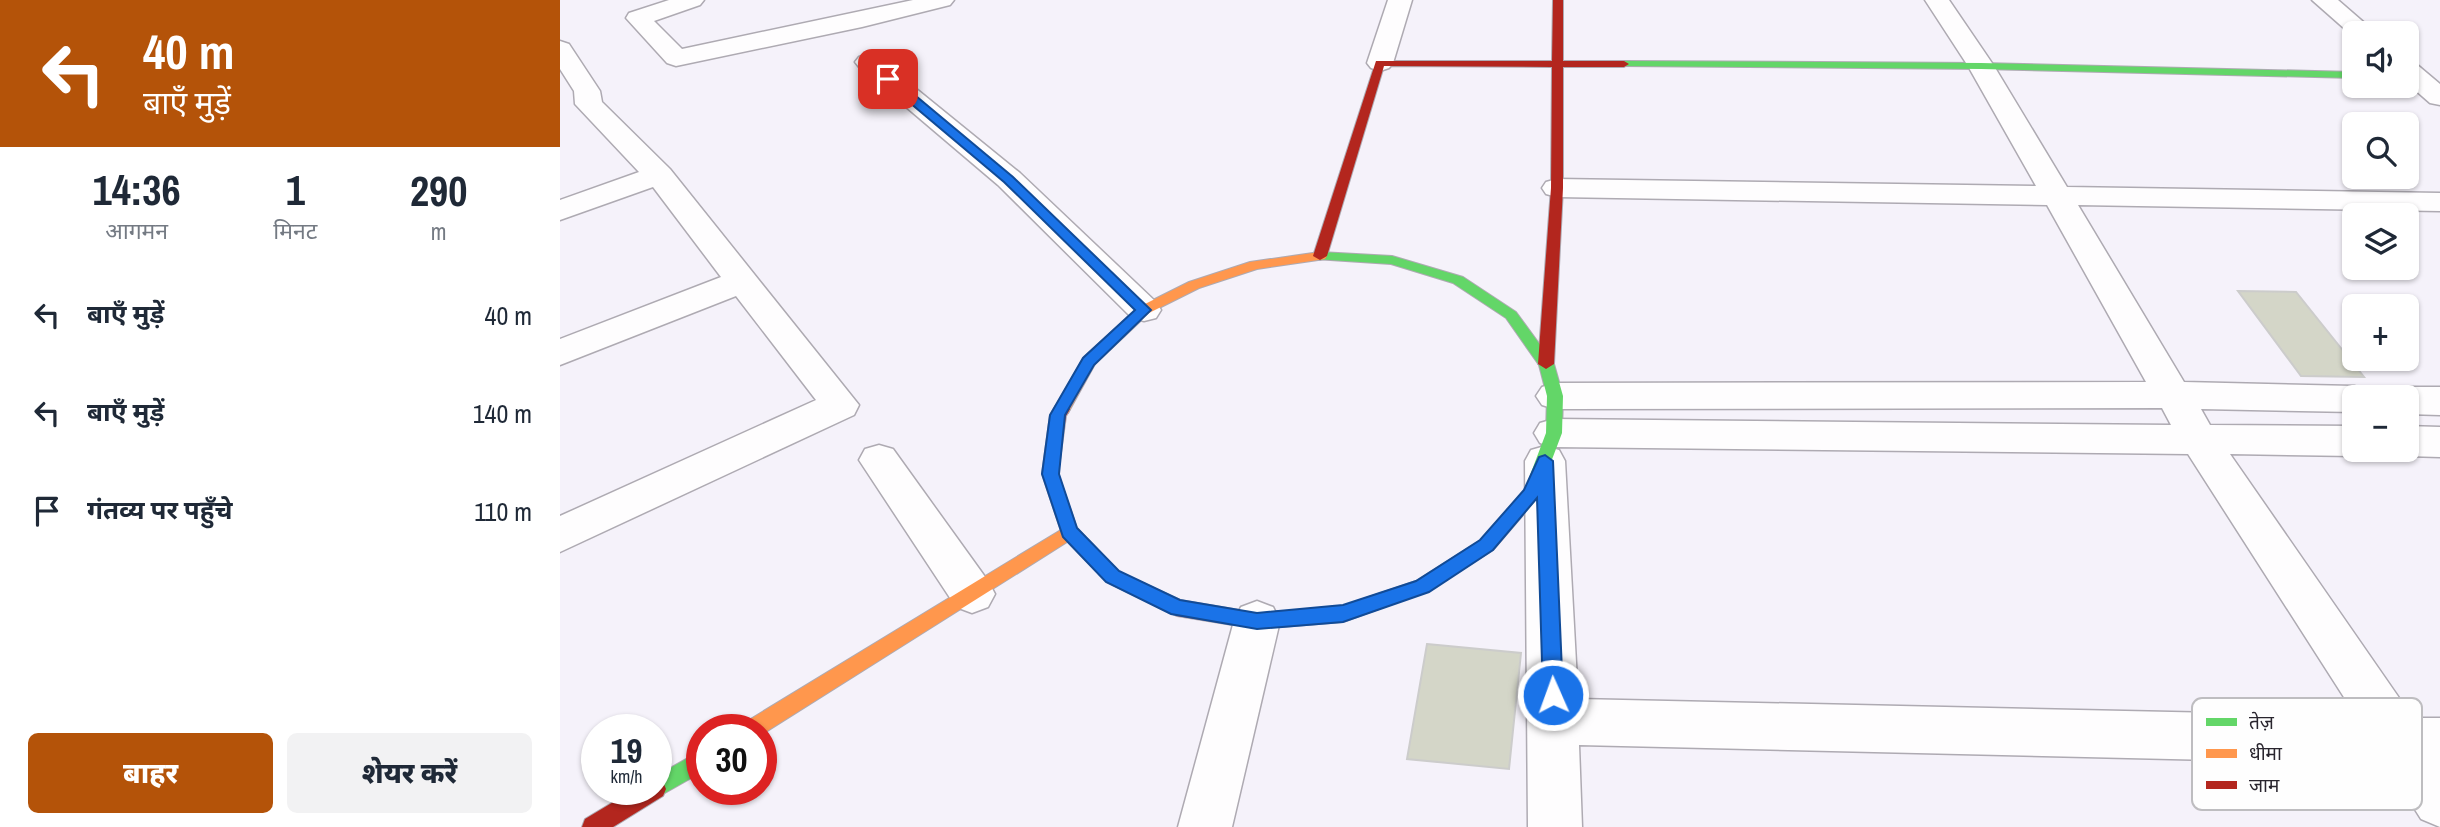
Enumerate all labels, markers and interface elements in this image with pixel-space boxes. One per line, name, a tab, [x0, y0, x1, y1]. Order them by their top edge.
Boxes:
text: 40 m	[143, 18, 235, 84]
map controls	[2342, 21, 2419, 462]
button: sound	[2342, 21, 2419, 98]
icon: left	[28, 28, 119, 119]
pin	[858, 49, 918, 109]
icon: arrive	[869, 60, 907, 98]
text: बाएँ मुड़ें	[143, 81, 231, 124]
button: search	[2342, 112, 2419, 189]
text: 14:36	[93, 162, 181, 218]
text: 1	[286, 162, 305, 218]
text: 290	[410, 163, 467, 219]
button: layers	[2342, 203, 2419, 280]
text: आगमन	[105, 215, 168, 246]
text: मिनट	[273, 215, 317, 246]
text: m	[431, 216, 447, 247]
button: +	[2342, 294, 2419, 371]
icon: left	[28, 296, 66, 334]
text: बाएँ मुड़ें	[87, 296, 164, 331]
text: 40 m	[485, 298, 532, 333]
button: −	[2342, 385, 2419, 462]
icon: left	[28, 394, 66, 432]
text: बाएँ मुड़ें	[87, 394, 164, 429]
text: 140 m	[473, 396, 532, 431]
icon: arrive	[28, 492, 66, 530]
text: गंतव्य पर पहुँचे	[87, 492, 233, 527]
text: 110 m	[474, 494, 532, 529]
position arrow	[1516, 658, 1590, 732]
legend	[2192, 698, 2422, 810]
text: तेज़	[2249, 709, 2275, 735]
speed limit sign: 30	[686, 714, 777, 805]
text: 19	[611, 727, 642, 774]
button: बाहर	[28, 733, 273, 813]
button: शेयर करें	[287, 733, 532, 813]
text: धीमा	[2249, 740, 2283, 766]
text: km/h	[611, 764, 643, 789]
text: जाम	[2249, 772, 2280, 798]

